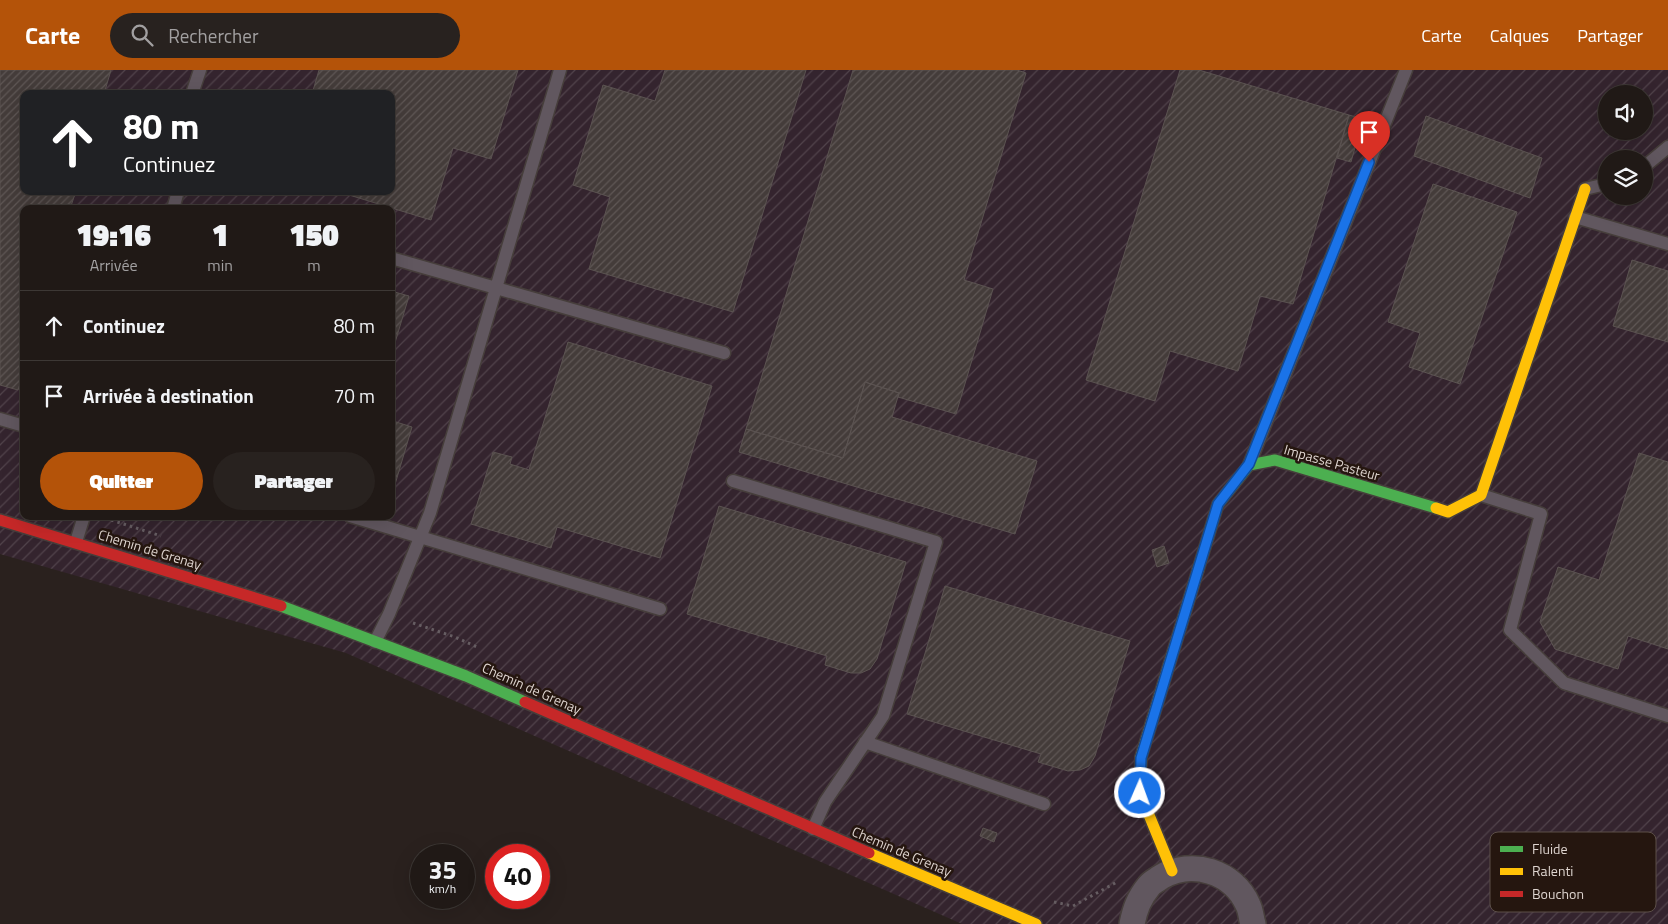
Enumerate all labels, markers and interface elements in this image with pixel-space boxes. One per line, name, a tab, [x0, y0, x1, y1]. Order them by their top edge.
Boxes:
search box	[110, 13, 460, 58]
text: Carte	[25, 17, 80, 53]
icon: search	[128, 21, 156, 49]
text: Rechercher	[168, 21, 258, 50]
text: Carte	[1421, 22, 1462, 49]
text: Calques	[1490, 22, 1549, 49]
text: Partager	[1577, 22, 1643, 49]
map controls	[1598, 85, 1653, 205]
button: sound	[1598, 85, 1653, 140]
text: 80 m	[123, 99, 199, 153]
icon: ahead	[40, 110, 105, 175]
pin	[1348, 111, 1390, 162]
icon: arrive	[1355, 118, 1383, 146]
text: Continuez	[123, 147, 215, 181]
button: layers	[1598, 150, 1653, 205]
text: 19:16	[76, 212, 151, 258]
text: 1	[212, 212, 228, 258]
text: 150	[289, 212, 339, 258]
text: Arrivée	[90, 253, 138, 277]
text: min	[207, 253, 233, 277]
text: m	[307, 253, 321, 277]
text: Continuez	[83, 311, 165, 340]
text: 80 m	[334, 311, 375, 340]
icon: ahead	[40, 312, 68, 340]
text: Arrivée à destination	[83, 381, 254, 410]
text: 70 m	[334, 381, 375, 410]
icon: arrive	[40, 382, 68, 410]
street label: Impasse Pasteur	[1282, 438, 1382, 486]
button: Quitter	[40, 452, 203, 510]
button: Partager	[213, 452, 375, 510]
street label: Chemin de Grenay	[96, 523, 204, 575]
street label: Chemin de Grenay	[479, 657, 585, 719]
position arrow	[1113, 766, 1165, 818]
street label: Chemin de Grenay	[849, 820, 955, 882]
legend	[1490, 832, 1656, 912]
text: Fluide	[1532, 838, 1568, 859]
speed limit sign: 40	[485, 844, 550, 909]
text: 35	[428, 851, 457, 889]
text: Ralenti	[1532, 860, 1573, 881]
text: km/h	[429, 879, 456, 898]
text: Bouchon	[1532, 883, 1584, 904]

